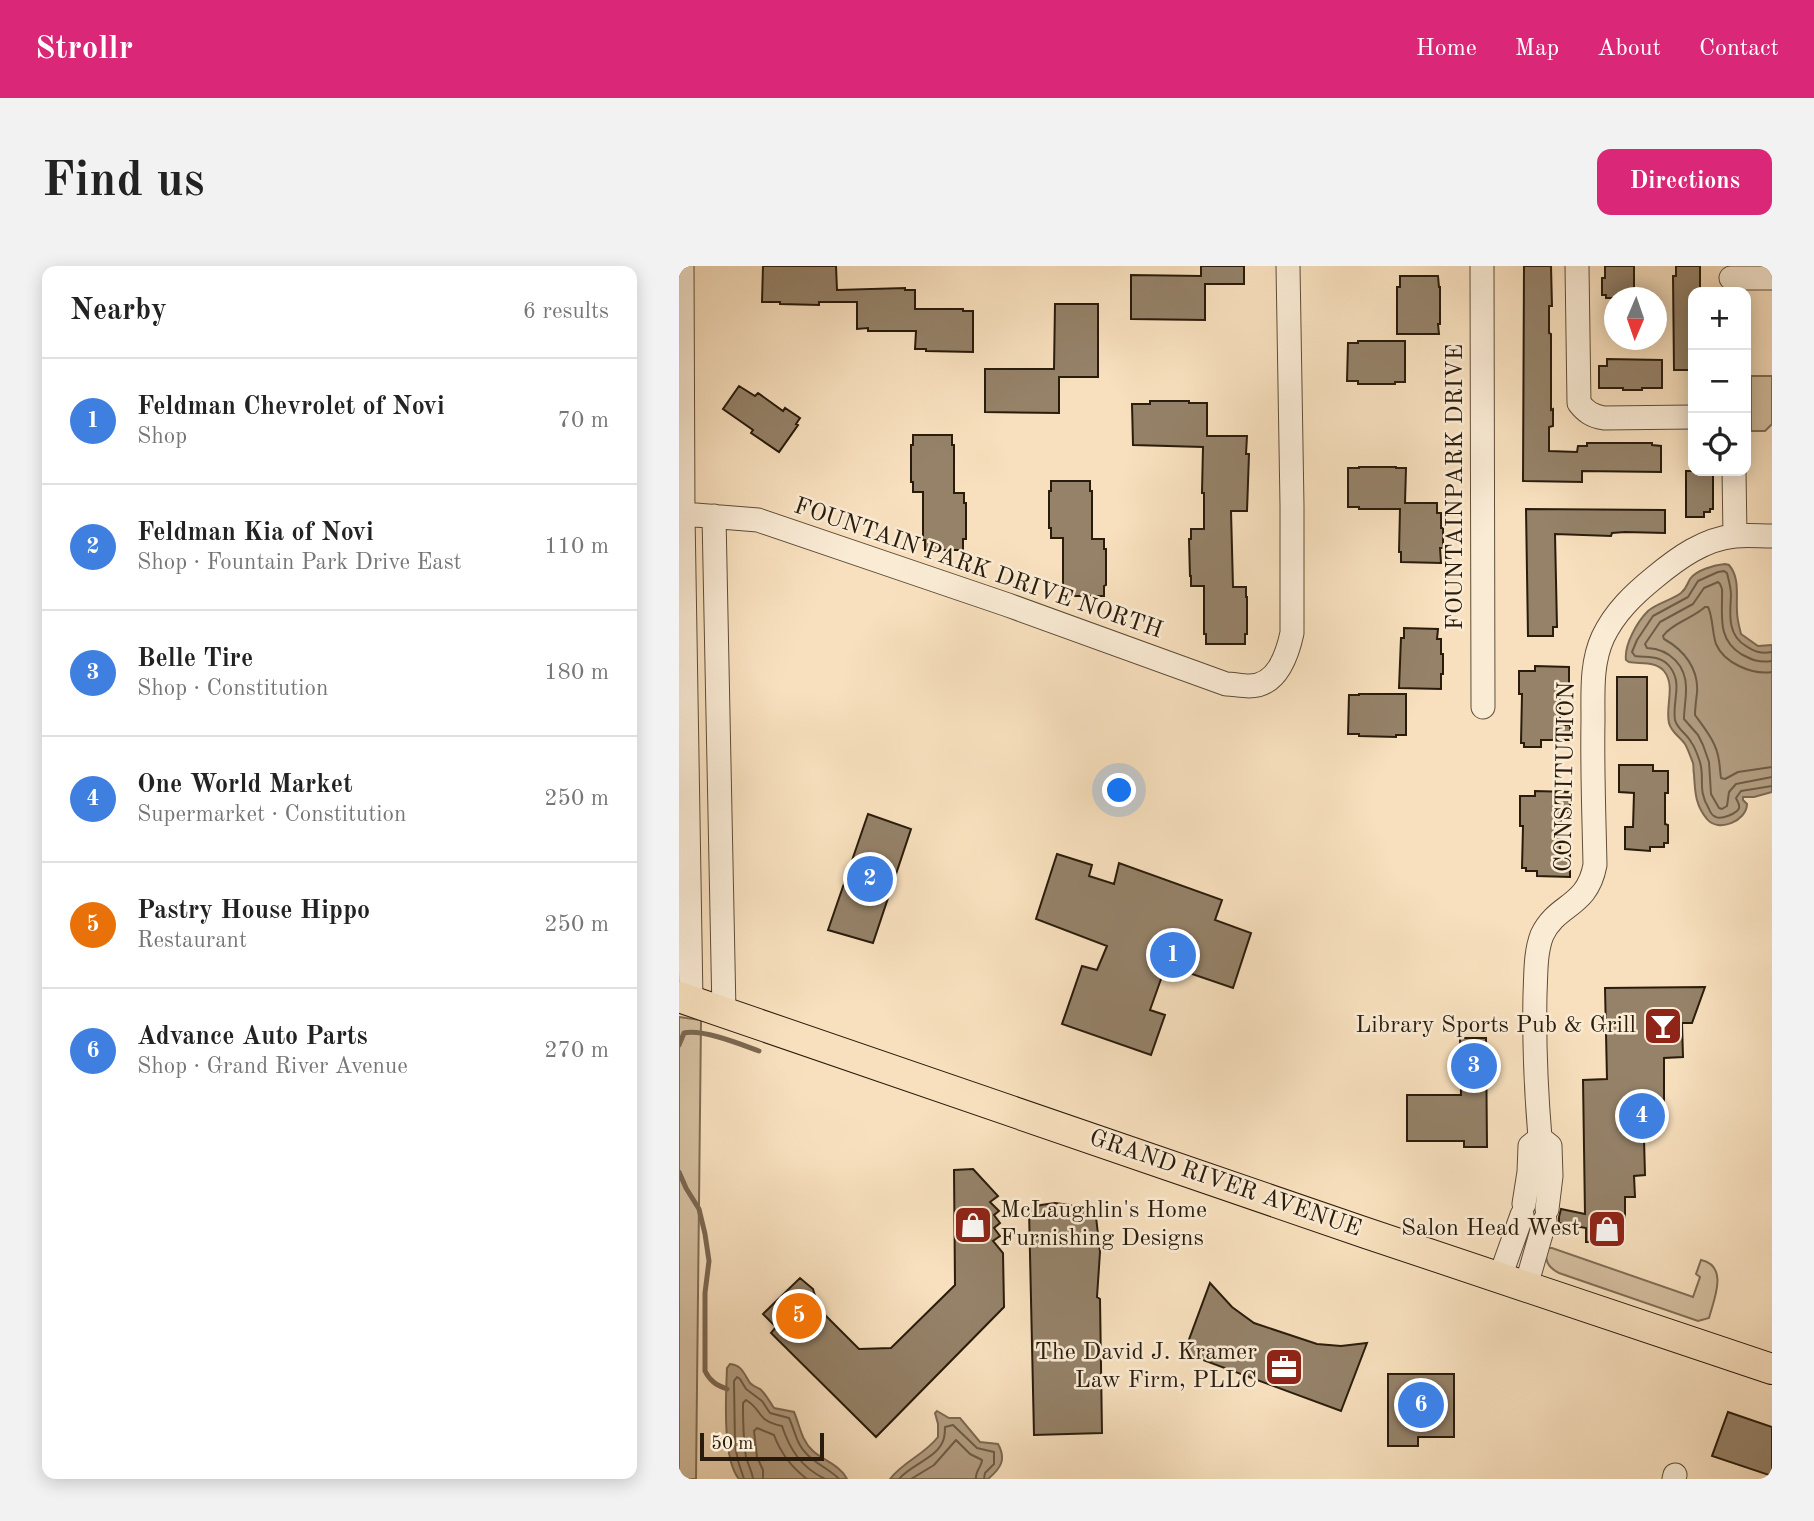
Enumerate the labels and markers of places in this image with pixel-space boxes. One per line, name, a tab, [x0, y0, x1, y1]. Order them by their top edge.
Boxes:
pin: 2	[847, 853, 893, 905]
pin: 1	[1150, 929, 1196, 981]
bar icon: Library Sports Pub & Grill	[1642, 1005, 1684, 1047]
place label: Library Sports Pub & Grill	[1355, 1014, 1636, 1038]
pin: 3	[1451, 1040, 1497, 1092]
pin: 4	[1619, 1090, 1665, 1142]
place label: McLaughlin's Home Furnishing Designs	[1000, 1199, 1207, 1251]
shop icon: McLaughlin's Home Furnishing Designs	[952, 1204, 994, 1246]
shop icon: Salon Head West	[1586, 1208, 1628, 1250]
place label: Salon Head West	[1401, 1217, 1580, 1241]
pin: 5	[776, 1290, 822, 1342]
place label: The David J. Kramer Law Firm, PLLC	[1035, 1341, 1257, 1393]
office icon: The David J. Kramer Law Firm, PLLC	[1263, 1346, 1305, 1388]
pin: 6	[1398, 1379, 1444, 1431]

